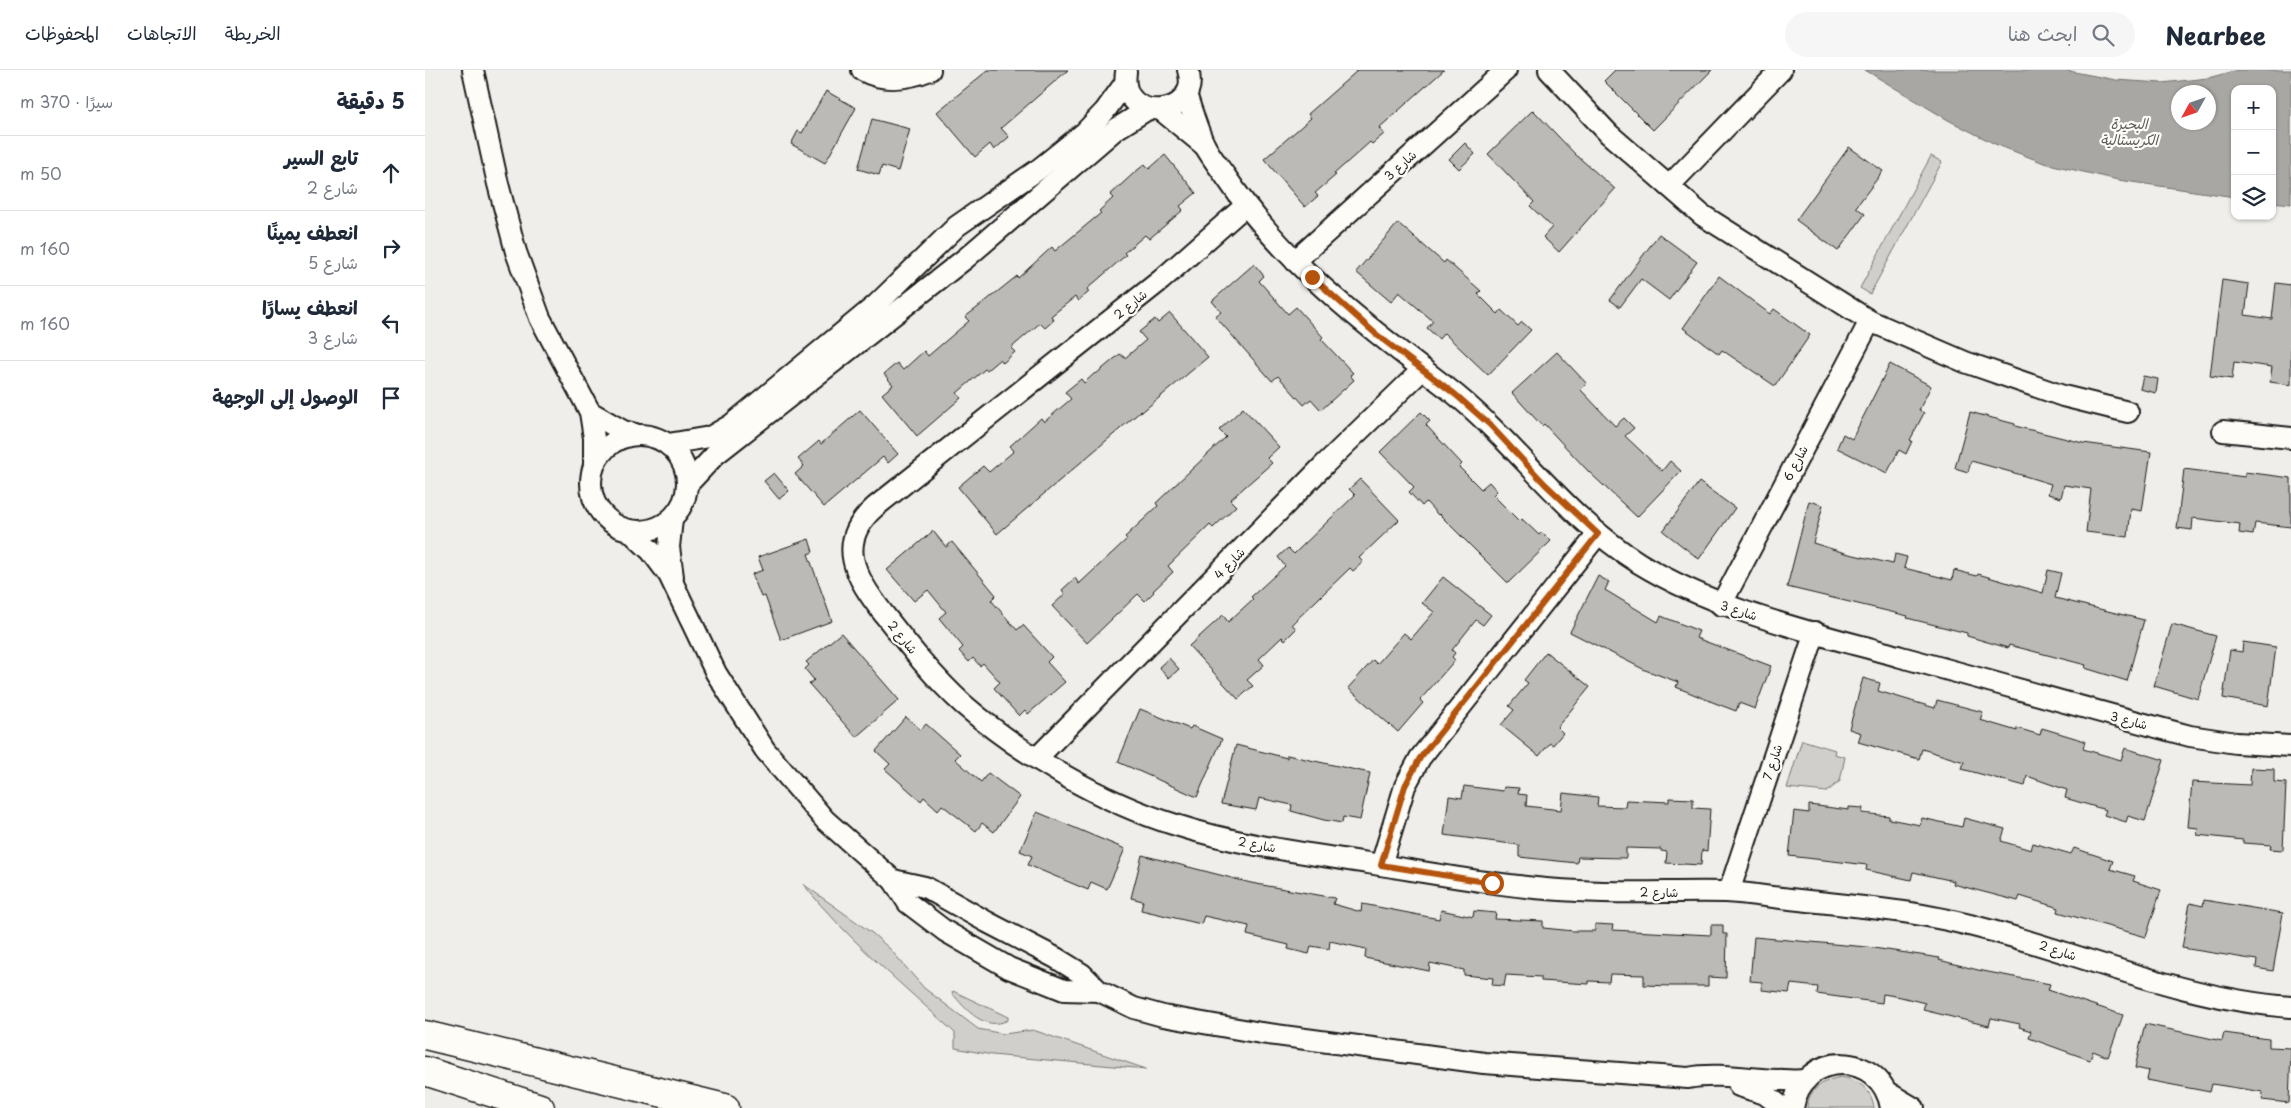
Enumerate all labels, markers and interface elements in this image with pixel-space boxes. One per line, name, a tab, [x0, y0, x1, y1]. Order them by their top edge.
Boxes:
search box	[1785, 12, 2135, 57]
text: Nearbee	[2165, 17, 2266, 53]
text: المحفوظات	[25, 19, 99, 46]
text: الاتجاهات	[127, 19, 197, 46]
text: الخريطة	[225, 19, 281, 46]
text: ابحث هنا	[2008, 19, 2077, 47]
icon: search	[2089, 21, 2117, 49]
text: 5 دقيقة	[336, 84, 405, 116]
north arrow	[2171, 85, 2216, 130]
map controls	[2231, 85, 2276, 220]
button: +	[2231, 85, 2276, 130]
text: سيرًا · 370 m	[20, 89, 113, 113]
water label: البحيرة الكريستالية	[2100, 113, 2160, 150]
button: −	[2231, 130, 2276, 175]
text: تابع السير	[284, 143, 358, 171]
street label: شارع 3	[1380, 146, 1421, 185]
icon: ahead	[377, 159, 405, 187]
text: 50 m	[20, 161, 62, 185]
text: شارع 2	[307, 175, 358, 199]
button: layers	[2231, 175, 2276, 220]
text: انعطف يمينًا	[267, 218, 358, 246]
icon: right	[377, 234, 405, 262]
text: 160 m	[20, 236, 70, 260]
text: شارع 5	[308, 250, 358, 274]
route end	[1301, 266, 1324, 289]
street label: شارع 2	[1109, 285, 1151, 324]
text: انعطف يسارًا	[262, 293, 358, 321]
icon: left	[377, 309, 405, 337]
text: 160 m	[20, 311, 70, 335]
text: شارع 3	[308, 325, 358, 349]
text: الوصول إلى الوجهة	[212, 382, 358, 410]
icon: arrive	[377, 384, 405, 412]
street label: شارع 6	[1778, 442, 1813, 485]
street label: شارع 4	[1209, 543, 1249, 584]
street label: شارع 3	[1718, 596, 1760, 625]
street label: شارع 2	[883, 616, 922, 658]
street label: شارع 3	[2108, 706, 2150, 735]
street label: شارع 7	[1758, 742, 1787, 783]
street label: شارع 2	[1236, 832, 1278, 857]
route start	[1481, 872, 1504, 895]
street label: شارع 2	[1640, 883, 1678, 902]
street label: شارع 2	[2037, 936, 2079, 965]

